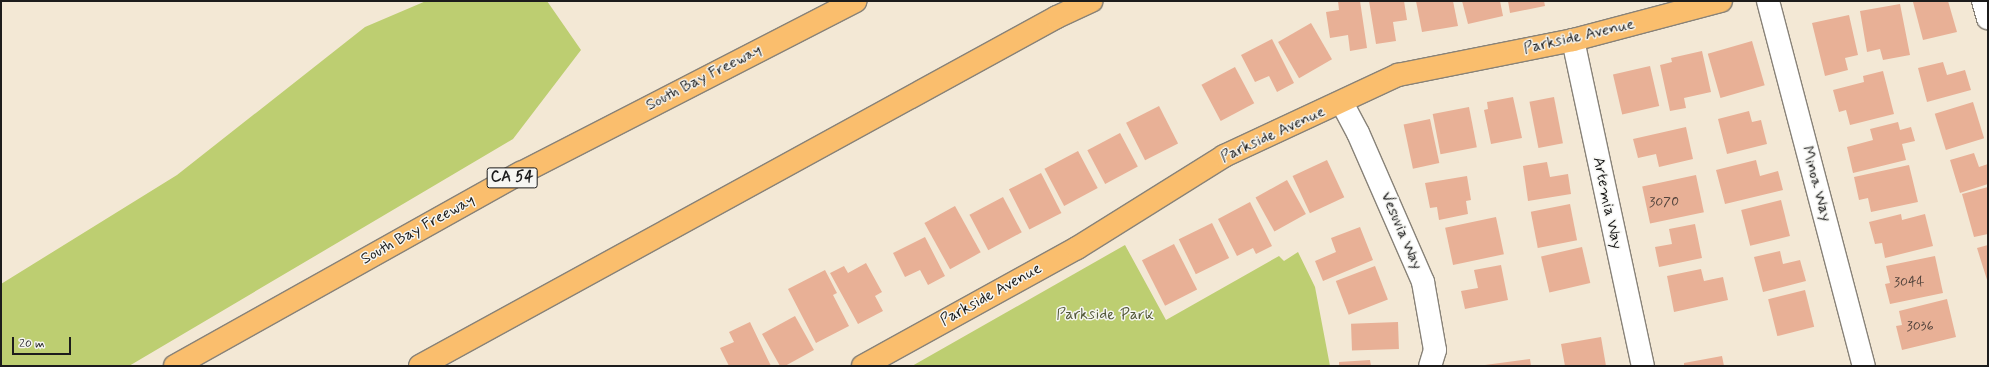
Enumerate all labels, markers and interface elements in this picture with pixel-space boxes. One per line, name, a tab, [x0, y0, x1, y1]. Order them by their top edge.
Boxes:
street label: Parkside Avenue	[1522, 15, 1636, 59]
street label: South Bay Freeway	[642, 40, 766, 116]
street label: Parkside Avenue	[1218, 102, 1328, 168]
street label: Minoa Way	[1797, 144, 1835, 224]
street label: Artemia Way	[1588, 154, 1626, 252]
road number: CA 54	[486, 165, 538, 191]
street label: Vesuvia Way	[1376, 188, 1426, 274]
street label: South Bay Freeway	[357, 190, 479, 270]
house number: 3070	[1649, 194, 1679, 210]
street label: Parkside Avenue	[937, 259, 1045, 331]
house number: 3044	[1894, 274, 1924, 290]
park label: Parkside Park	[1058, 305, 1152, 325]
house number: 3036	[1906, 318, 1934, 334]
scale bar	[14, 329, 73, 355]
text: 20 m	[19, 336, 45, 352]

